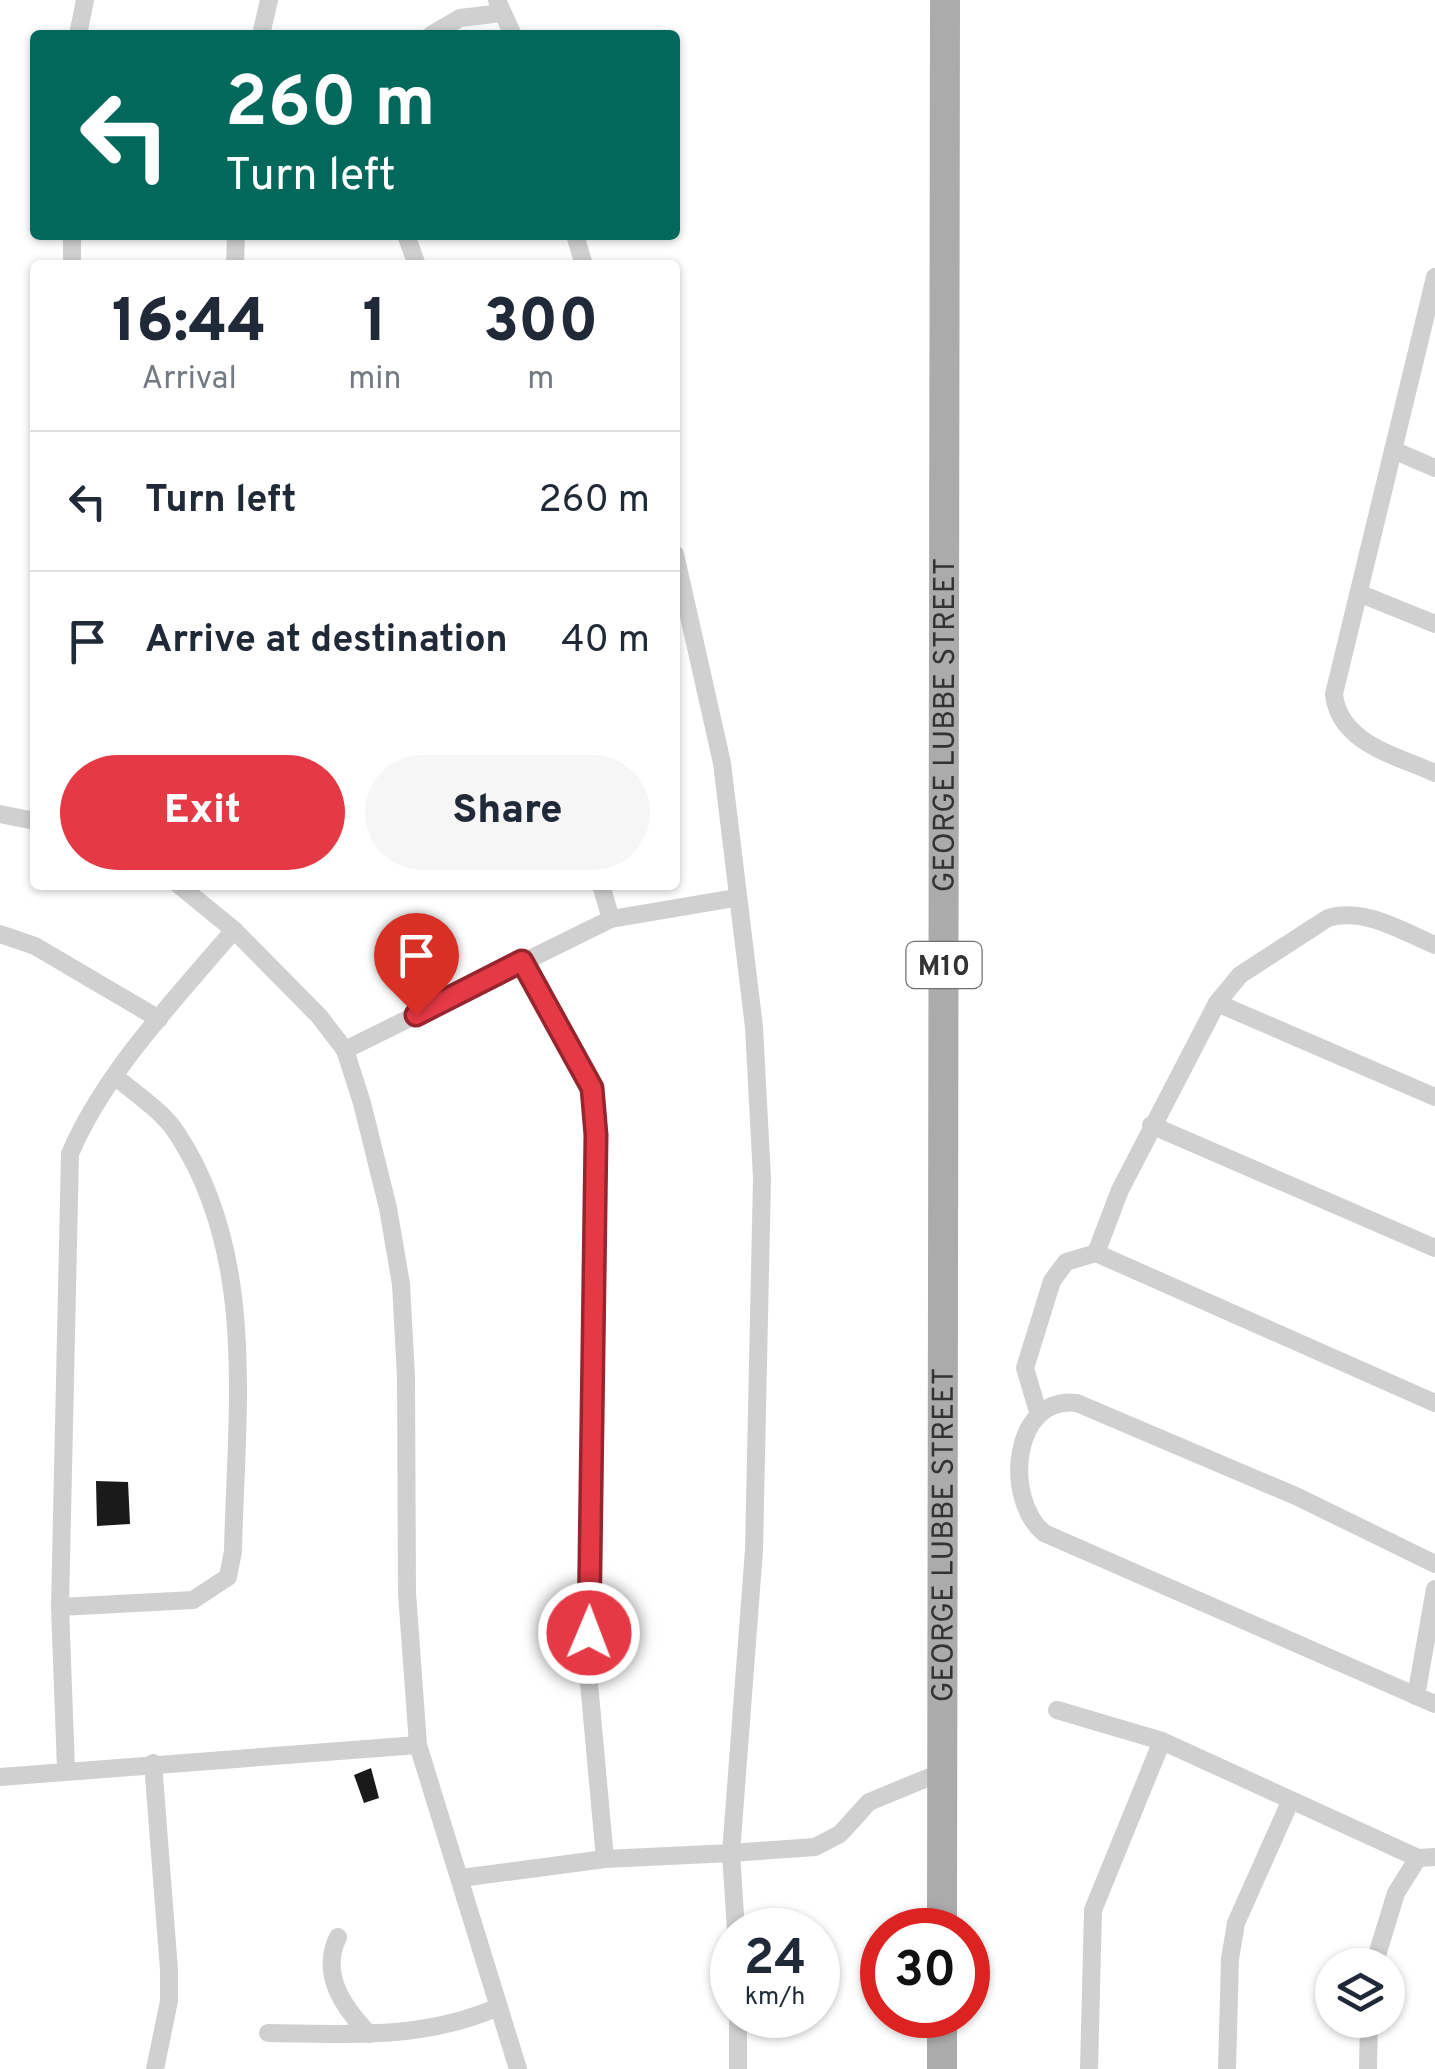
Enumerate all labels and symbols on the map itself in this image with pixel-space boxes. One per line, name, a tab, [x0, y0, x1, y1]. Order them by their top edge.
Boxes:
street label: GEORGE LUBBE STREET	[928, 558, 965, 892]
pin	[374, 913, 459, 1016]
road number: M10	[906, 942, 982, 988]
street label: GEORGE LUBBE STREET	[926, 1368, 964, 1702]
position arrow	[537, 1581, 641, 1685]
speed limit sign: 30	[860, 1908, 990, 2038]

